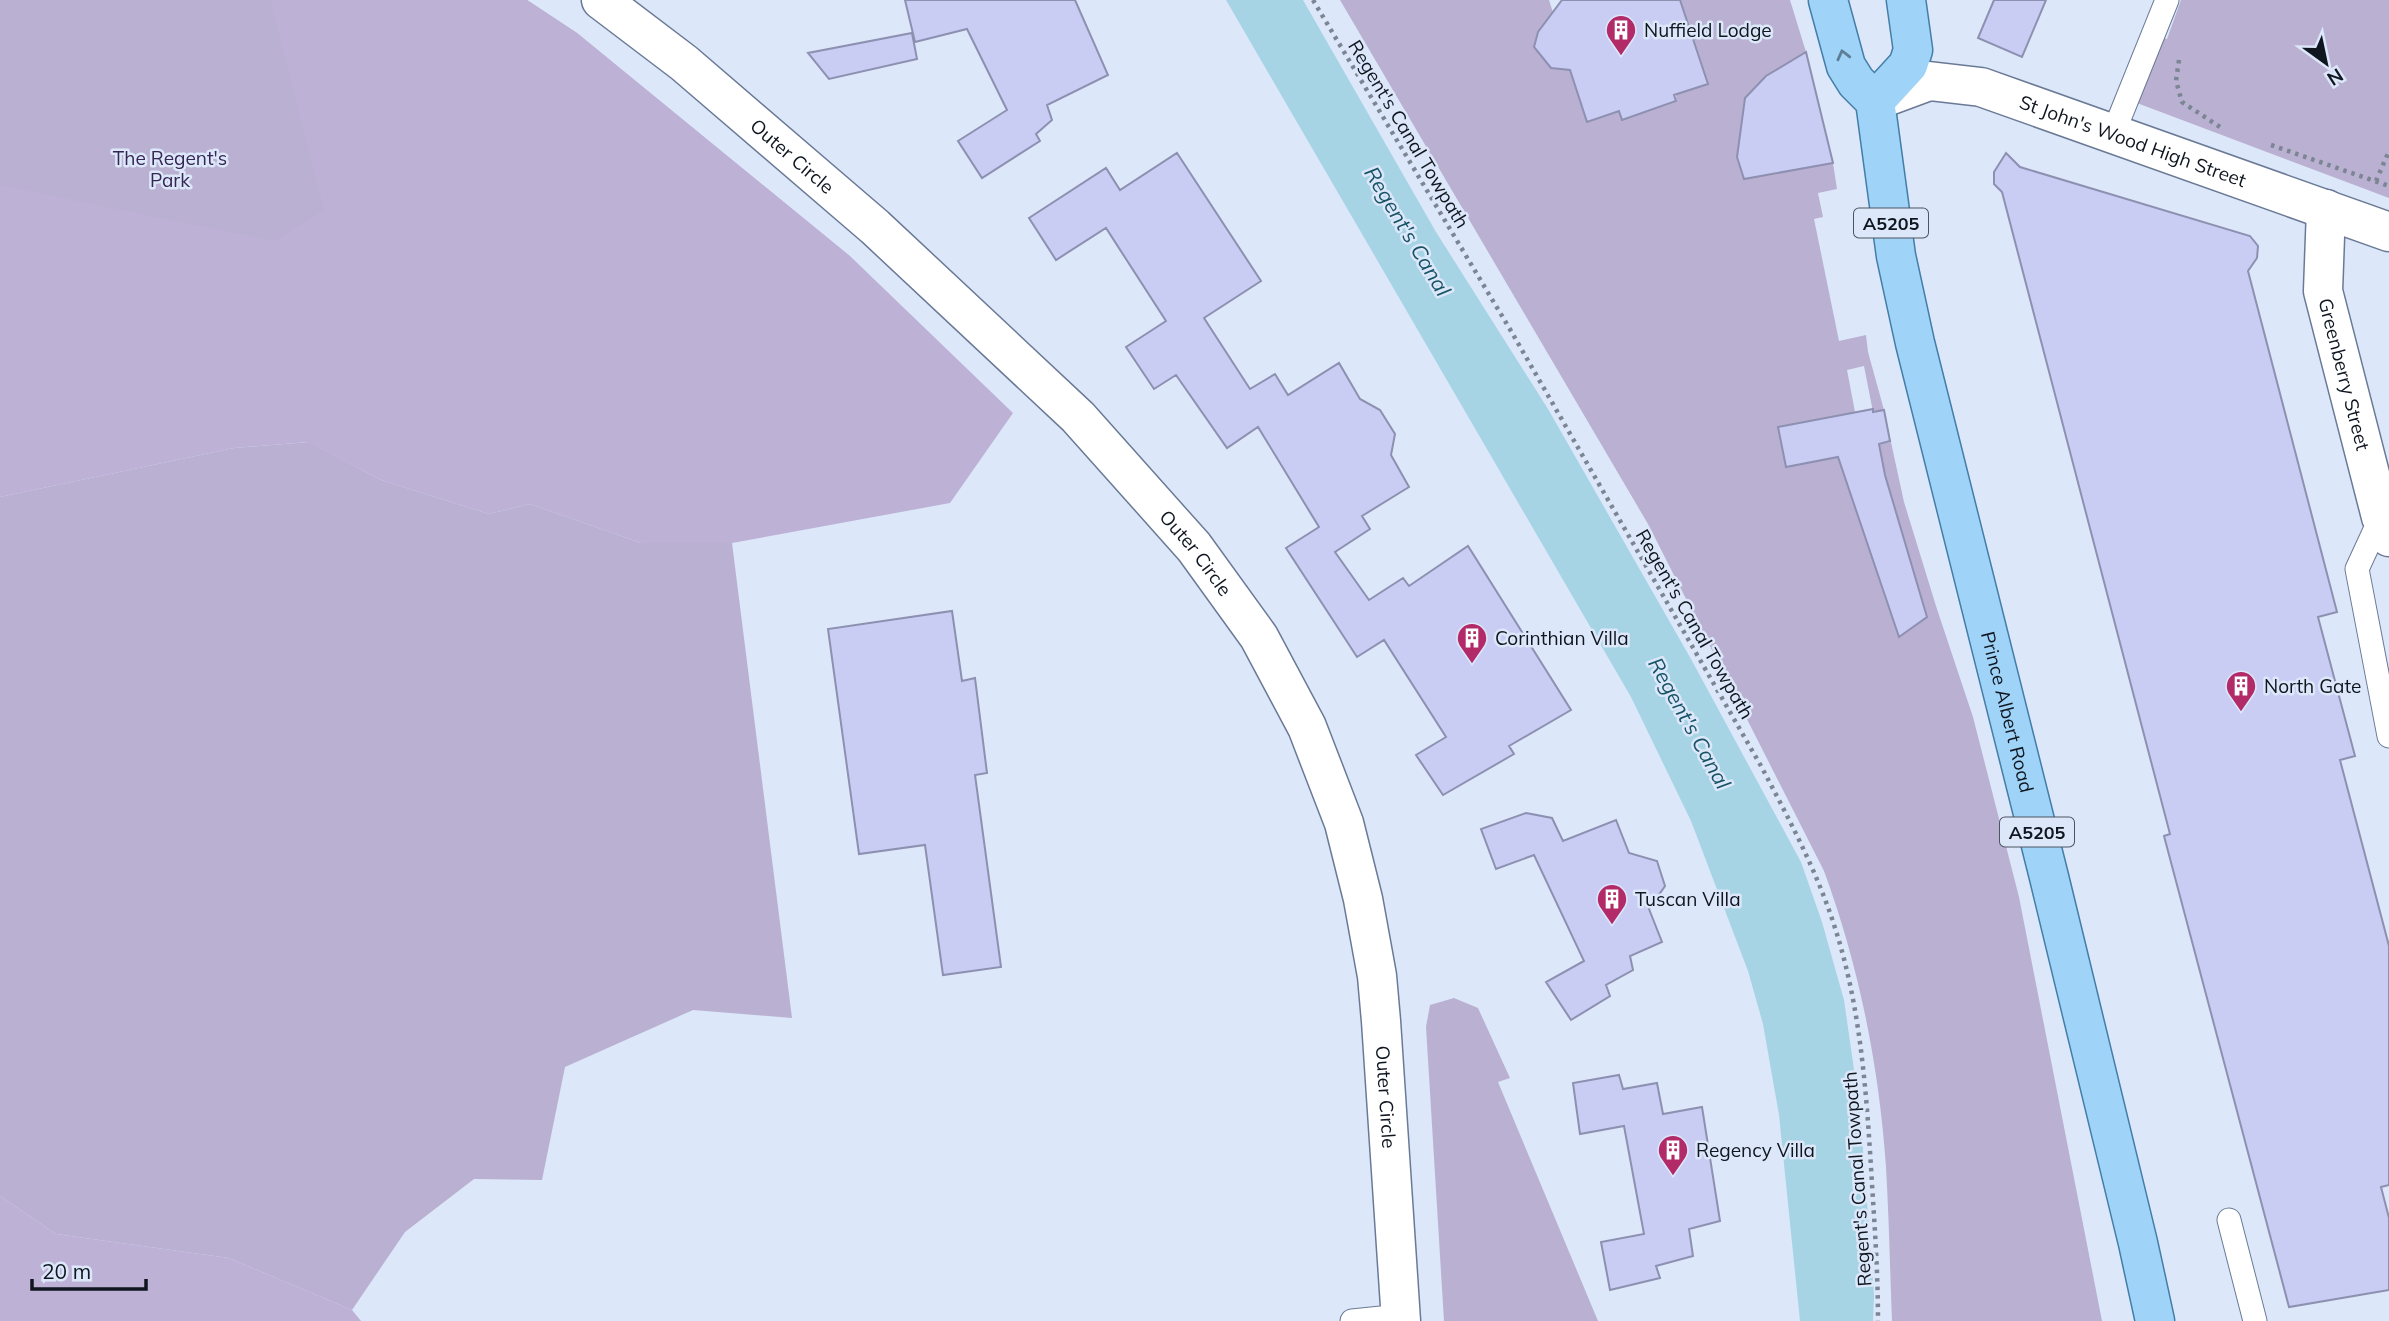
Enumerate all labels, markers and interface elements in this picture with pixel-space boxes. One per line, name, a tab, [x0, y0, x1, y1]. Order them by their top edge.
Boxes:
building icon: Nuffield Lodge	[1604, 13, 1638, 57]
place label: Nuffield Lodge	[1644, 18, 1772, 42]
north arrow	[2291, 28, 2361, 98]
street label: Regent's Canal Towpath	[1344, 36, 1474, 232]
one-way arrow	[1837, 49, 1851, 61]
text: N	[2323, 63, 2348, 91]
street label: St John's Wood High Street	[2016, 90, 2250, 192]
street label: Outer Circle	[745, 113, 839, 199]
park label: The Regent's Park	[113, 146, 227, 192]
water label: Regent's Canal	[1359, 162, 1457, 300]
road number: A5205	[1854, 208, 1928, 238]
street label: Greenberry Street	[2313, 296, 2375, 453]
street label: Outer Circle	[1155, 505, 1237, 600]
street label: Regent's Canal Towpath	[1631, 525, 1759, 723]
building icon: Corinthian Villa	[1455, 621, 1489, 665]
place label: Corinthian Villa	[1495, 626, 1629, 650]
street label: Prince Albert Road	[1976, 629, 2039, 795]
water label: Regent's Canal	[1643, 653, 1737, 793]
building icon: North Gate	[2224, 669, 2258, 713]
place label: North Gate	[2264, 674, 2361, 698]
road number: A5205	[2000, 818, 2074, 846]
building icon: Tuscan Villa	[1595, 882, 1629, 926]
place label: Tuscan Villa	[1635, 887, 1741, 911]
street label: Outer Circle	[1371, 1045, 1401, 1149]
street label: Regent's Canal Towpath	[1838, 1071, 1876, 1287]
building icon: Regency Villa	[1656, 1133, 1690, 1177]
place label: Regency Villa	[1696, 1138, 1815, 1162]
scale bar	[32, 1248, 145, 1292]
text: 20 m	[42, 1258, 91, 1284]

